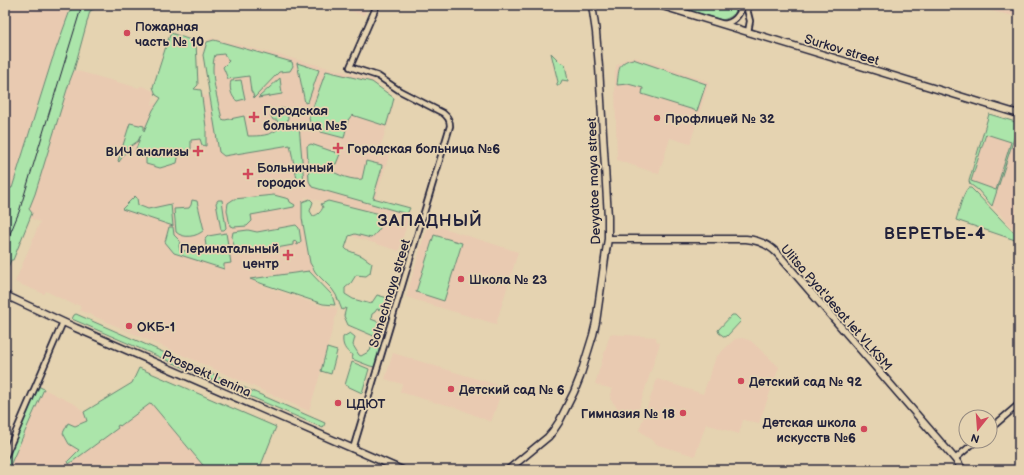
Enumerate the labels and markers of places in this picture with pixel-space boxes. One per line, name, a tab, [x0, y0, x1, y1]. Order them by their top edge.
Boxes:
place label: Пожарная часть № 10	[135, 19, 204, 50]
marker: Пожарная часть № 10	[122, 28, 132, 38]
place label: Городская больница №5	[263, 103, 348, 134]
marker: Городская больница №5	[248, 111, 260, 123]
place label: Профлицей № 32	[665, 111, 775, 127]
marker: Профлицей № 32	[652, 113, 662, 123]
place label: Городская больница №6	[347, 141, 500, 157]
marker: Городская больница №6	[332, 142, 344, 154]
place label: ВИЧ анализы	[106, 144, 189, 160]
marker: ВИЧ анализы	[192, 145, 204, 157]
place label: Больничный городок	[257, 160, 334, 191]
marker: Больничный городок	[242, 168, 254, 180]
place label: Перинатальный центр	[180, 241, 279, 272]
marker: Перинатальный центр	[282, 249, 294, 261]
place label: Школа № 23	[469, 272, 548, 288]
marker: Школа № 23	[456, 274, 466, 284]
place label: ОКБ-1	[137, 319, 175, 335]
marker: ОКБ-1	[124, 321, 134, 331]
place label: Детский сад № 92	[749, 374, 862, 390]
marker: Детский сад № 92	[736, 376, 746, 386]
place label: Детский сад № 6	[459, 382, 565, 398]
marker: Детский сад № 6	[446, 384, 456, 394]
place label: ЦДЮТ	[346, 396, 385, 412]
marker: ЦДЮТ	[333, 398, 343, 408]
place label: Гимназия № 18	[581, 406, 675, 422]
marker: Гимназия № 18	[678, 408, 688, 418]
place label: Детская школа искусств №6	[763, 415, 856, 446]
marker: Детская школа искусств №6	[859, 424, 869, 434]

